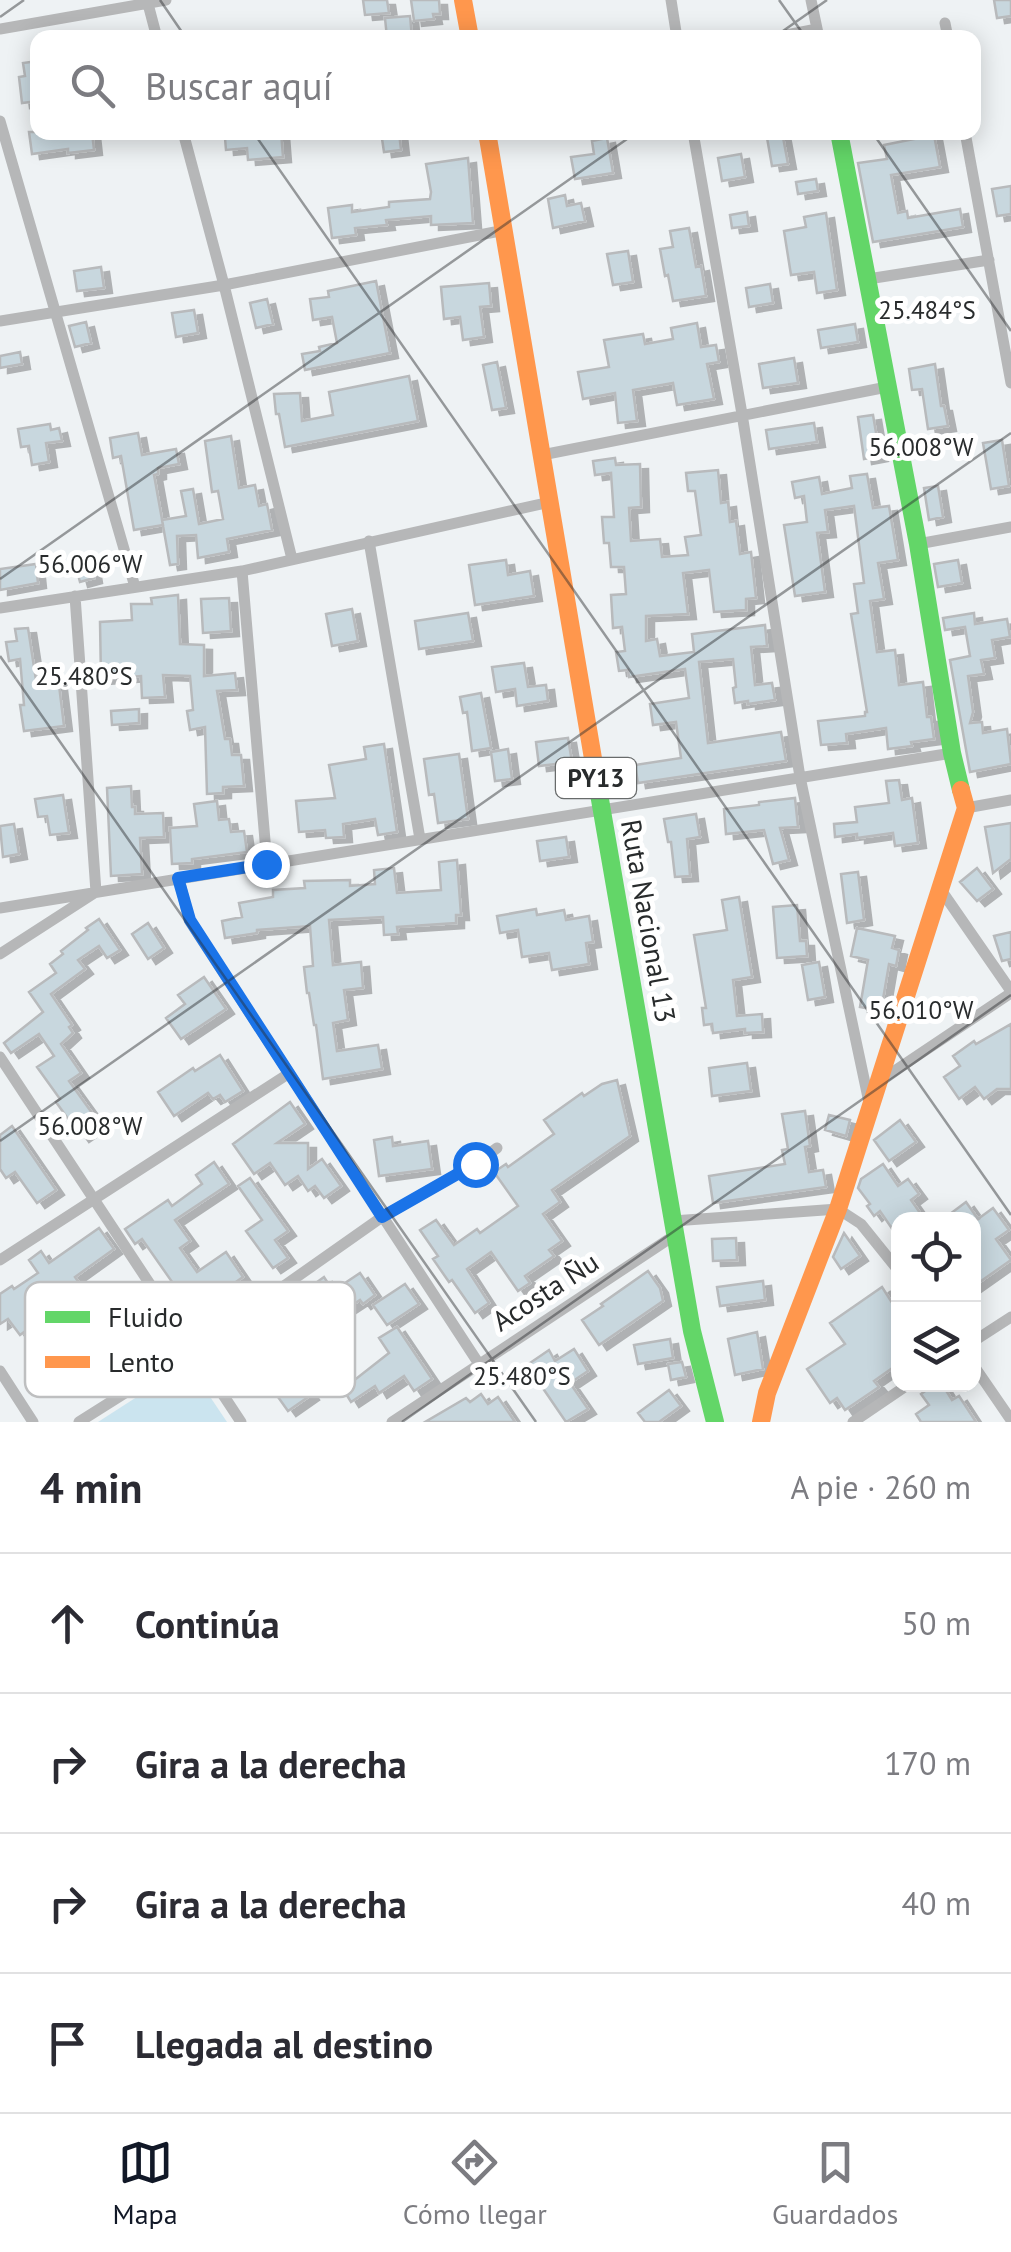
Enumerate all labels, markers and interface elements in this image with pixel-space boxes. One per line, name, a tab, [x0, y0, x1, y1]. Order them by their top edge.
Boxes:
search box	[30, 30, 981, 140]
icon: search	[65, 58, 120, 113]
text: Buscar aquí	[145, 61, 333, 110]
text: 25.484°S	[878, 294, 976, 326]
text: 56.008°W	[869, 431, 974, 463]
text: 56.006°W	[38, 548, 143, 580]
text: 25.480°S	[35, 660, 133, 692]
road number: PY13	[556, 758, 636, 798]
street label: Ruta Nacional 13	[613, 817, 685, 1025]
route end	[244, 842, 290, 888]
text: 56.010°W	[869, 994, 974, 1026]
text: 56.008°W	[38, 1110, 143, 1142]
route start	[453, 1142, 499, 1188]
map controls	[891, 1212, 981, 1392]
button: locate	[891, 1212, 981, 1302]
street label: Acosta Ñu	[485, 1243, 605, 1339]
legend	[25, 1282, 355, 1397]
text: Fluido	[108, 1298, 183, 1335]
button: layers	[891, 1302, 981, 1392]
text: Lento	[108, 1343, 175, 1380]
text: 25.480°S	[473, 1360, 571, 1392]
text: 4 min	[40, 1460, 142, 1515]
text: A pie · 260 m	[790, 1466, 971, 1508]
icon: ahead	[40, 1596, 95, 1651]
text: Continúa	[135, 1599, 279, 1648]
text: 50 m	[902, 1602, 971, 1644]
icon: right	[40, 1736, 95, 1791]
text: Gira a la derecha	[135, 1739, 407, 1788]
text: 170 m	[884, 1742, 971, 1784]
icon: right	[40, 1876, 95, 1931]
text: Gira a la derecha	[135, 1879, 407, 1928]
text: 40 m	[902, 1882, 971, 1924]
icon: arrive	[40, 2016, 95, 2071]
text: Llegada al destino	[135, 2019, 433, 2068]
tab: Mapa	[113, 2135, 178, 2232]
tab: Cómo llegar	[403, 2135, 547, 2232]
tab: Guardados	[772, 2135, 898, 2232]

